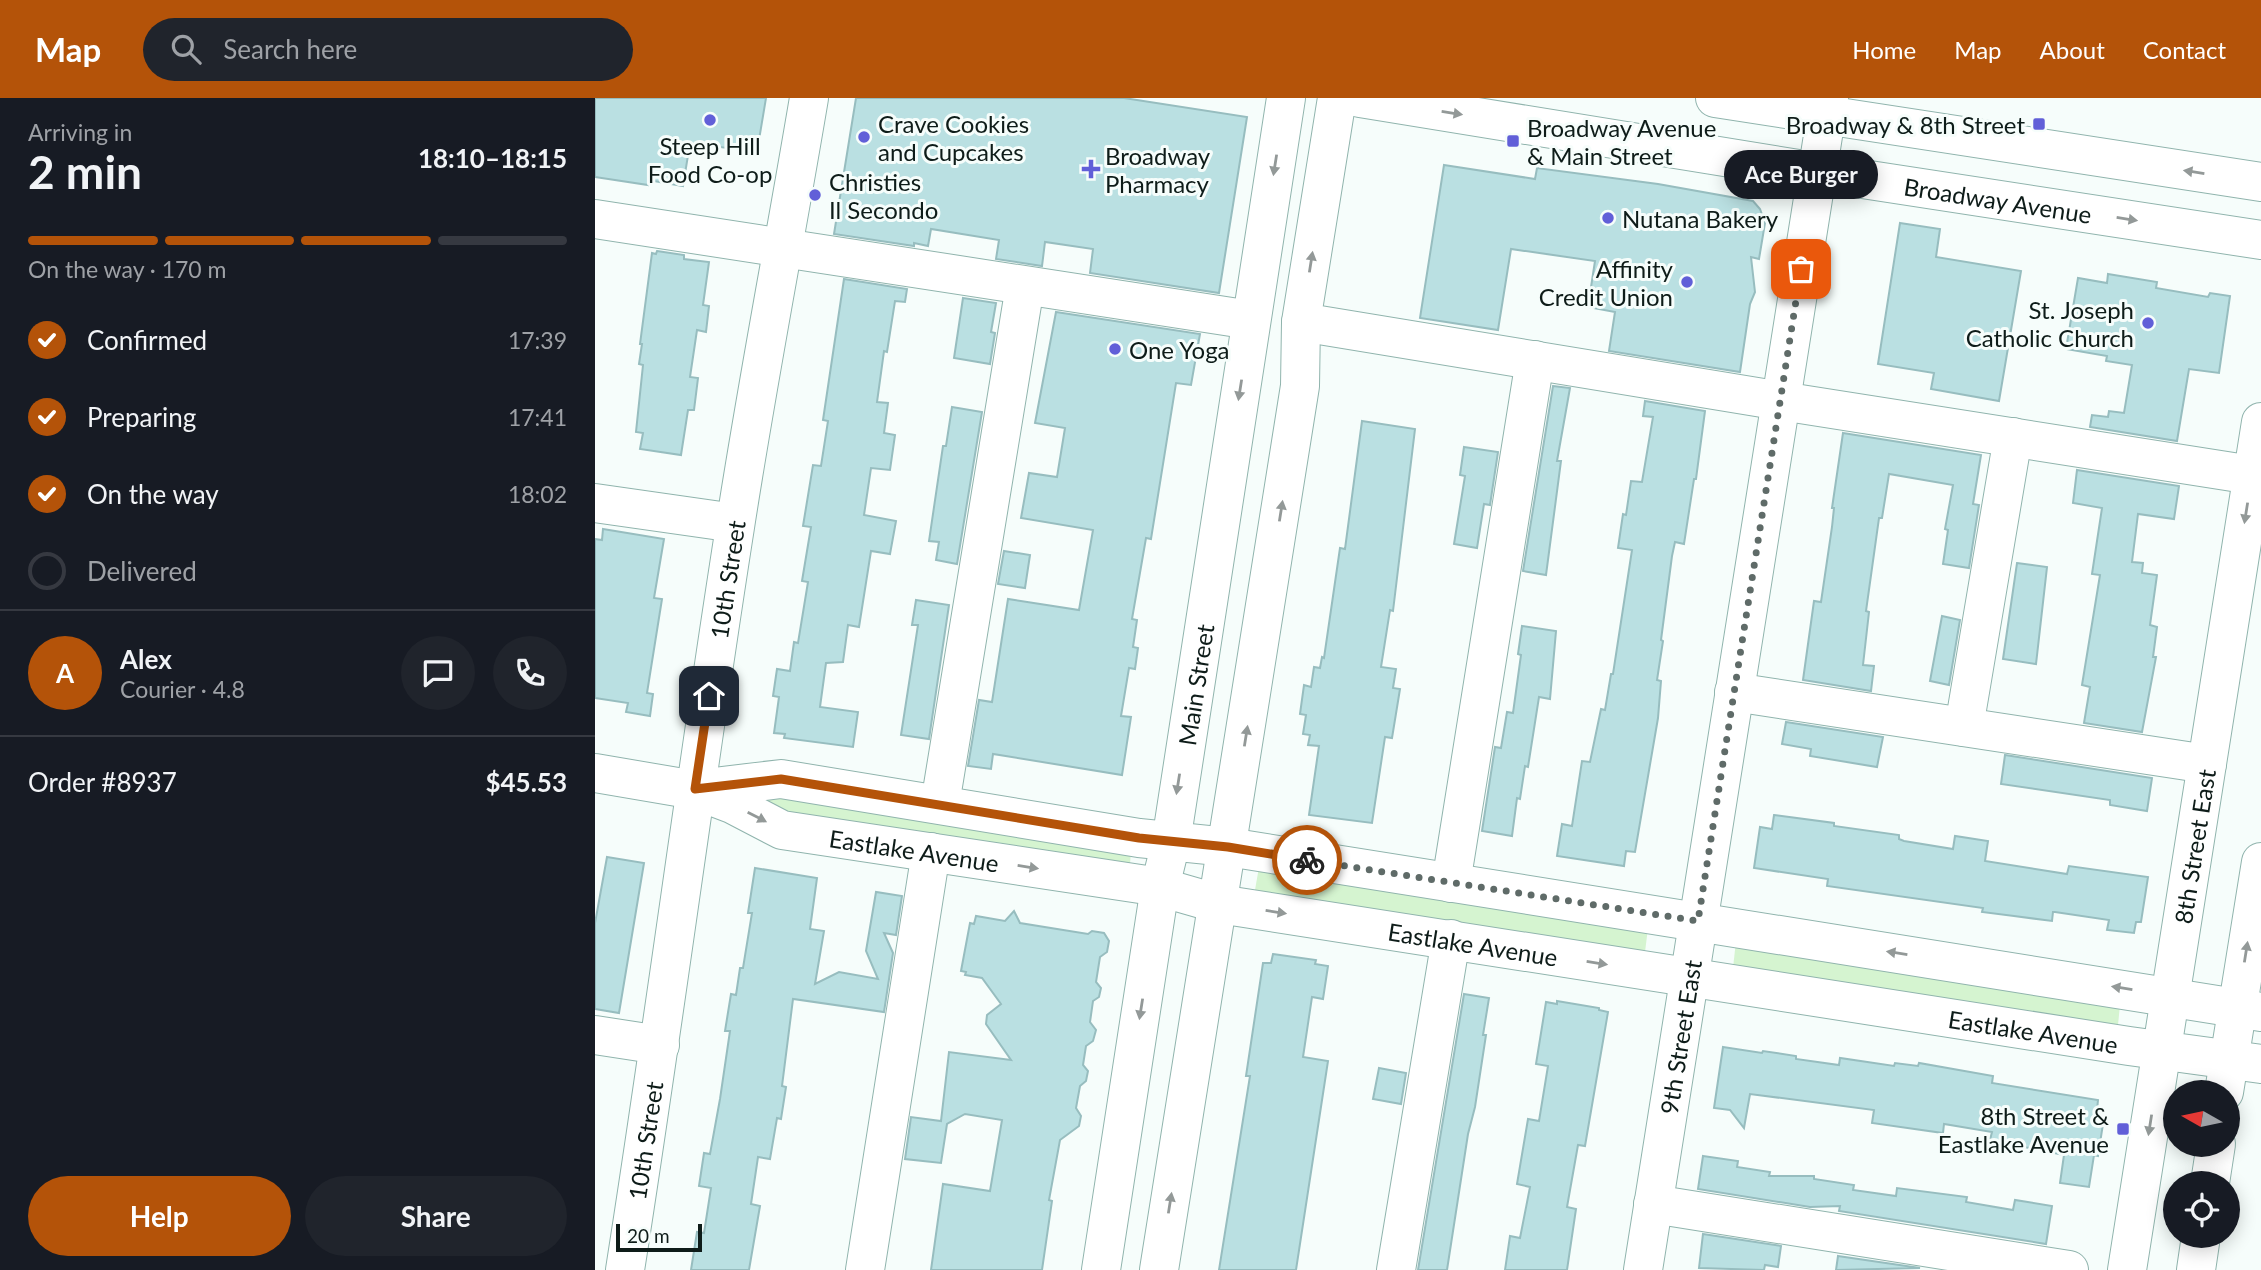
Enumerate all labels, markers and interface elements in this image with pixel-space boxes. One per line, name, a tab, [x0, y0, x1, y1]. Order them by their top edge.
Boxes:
search box	[143, 18, 633, 81]
text: Map	[35, 29, 101, 69]
icon: search	[167, 30, 205, 68]
text: Search here	[223, 33, 357, 65]
text: Home	[1852, 35, 1916, 64]
text: Map	[1954, 35, 2002, 64]
text: About	[2040, 35, 2105, 64]
text: Contact	[2143, 35, 2226, 64]
one-way arrow	[1441, 108, 1463, 119]
place label: Crave Cookies and Cupcakes	[878, 109, 1029, 166]
place label: Broadway & 8th Street	[1786, 110, 2025, 139]
marker: Steep Hill Food Co-op	[702, 112, 718, 128]
place label: Broadway Avenue & Main Street	[1527, 113, 1716, 170]
marker: Broadway & 8th Street	[2031, 116, 2047, 132]
text: Arriving in	[28, 118, 132, 146]
marker: Crave Cookies and Cupcakes	[856, 129, 872, 145]
place label: Steep Hill Food Co-op	[648, 131, 772, 188]
marker: Broadway Avenue & Main Street	[1505, 133, 1521, 149]
place label: Broadway Pharmacy	[1105, 141, 1211, 198]
text: 18:10–18:15	[418, 142, 567, 174]
text: 2 min	[28, 144, 142, 199]
callout: Ace Burger	[1724, 150, 1878, 199]
one-way arrow	[1269, 155, 1280, 177]
text: Ace Burger	[1744, 160, 1858, 188]
marker: Broadway Pharmacy	[1083, 161, 1099, 177]
one-way arrow	[2182, 166, 2204, 177]
place label: Christies Il Secondo	[829, 167, 938, 224]
street label: Broadway Avenue	[1902, 171, 2094, 228]
marker: Christies Il Secondo	[807, 187, 823, 203]
place label: Nutana Bakery	[1622, 204, 1779, 233]
marker: Nutana Bakery	[1600, 210, 1616, 226]
one-way arrow	[2116, 214, 2138, 225]
pin	[1771, 239, 1831, 299]
icon: bag	[1782, 250, 1820, 288]
one-way arrow	[1305, 251, 1316, 273]
place label: Affinity Credit Union	[1539, 254, 1674, 311]
text: On the way · 170 m	[28, 255, 227, 283]
marker: Affinity Credit Union	[1679, 274, 1695, 290]
place label: St. Joseph Catholic Church	[1966, 295, 2134, 352]
marker: St. Joseph Catholic Church	[2140, 315, 2156, 331]
icon: check	[28, 321, 66, 359]
text: Confirmed	[87, 324, 207, 356]
text: 17:39	[508, 326, 567, 354]
place label: One Yoga	[1129, 335, 1230, 364]
marker: One Yoga	[1107, 341, 1123, 357]
one-way arrow	[1234, 379, 1245, 401]
icon: check	[28, 398, 66, 436]
text: Preparing	[87, 401, 196, 433]
text: 17:41	[508, 403, 567, 431]
icon: check	[28, 475, 66, 513]
text: On the way	[87, 478, 219, 510]
text: 18:02	[508, 480, 567, 508]
one-way arrow	[1276, 500, 1287, 522]
one-way arrow	[2240, 502, 2251, 524]
street label: 10th Street	[704, 518, 750, 641]
text: Delivered	[87, 555, 197, 587]
street label: Main Street	[1172, 622, 1219, 747]
button: chat	[401, 636, 475, 710]
button: phone	[493, 636, 567, 710]
text: Alex	[120, 643, 172, 675]
text: A	[56, 657, 74, 689]
pin	[679, 666, 739, 726]
text: Courier · 4.8	[120, 675, 245, 703]
icon: home	[690, 677, 728, 715]
one-way arrow	[1241, 725, 1252, 747]
text: Order #8937	[28, 766, 177, 798]
text: $45.53	[485, 766, 567, 798]
street label: 8th Street East	[2167, 766, 2221, 926]
one-way arrow	[1173, 774, 1184, 796]
one-way arrow	[748, 811, 768, 823]
street label: Eastlake Avenue	[827, 823, 1001, 877]
courier	[1272, 825, 1342, 895]
icon: bike	[1288, 841, 1326, 879]
one-way arrow	[1017, 862, 1039, 873]
one-way arrow	[1265, 907, 1287, 918]
street label: Eastlake Avenue	[1386, 916, 1560, 971]
one-way arrow	[2241, 941, 2252, 963]
one-way arrow	[1886, 947, 1908, 958]
street label: 9th Street East	[1653, 957, 1707, 1116]
one-way arrow	[1586, 958, 1608, 969]
one-way arrow	[2111, 982, 2133, 993]
one-way arrow	[1135, 998, 1146, 1020]
street label: Eastlake Avenue	[1946, 1004, 2120, 1059]
street label: 10th Street	[622, 1079, 668, 1202]
north arrow	[2163, 1080, 2240, 1157]
map controls	[2163, 1080, 2240, 1248]
place label: 8th Street & Eastlake Avenue	[1938, 1101, 2109, 1158]
one-way arrow	[2144, 1114, 2155, 1136]
marker: 8th Street & Eastlake Avenue	[2115, 1121, 2131, 1137]
button: locate	[2163, 1171, 2240, 1248]
button: Help	[28, 1176, 291, 1256]
button: Share	[305, 1176, 567, 1256]
one-way arrow	[1165, 1192, 1176, 1214]
scale bar	[616, 1221, 702, 1253]
text: 20 m	[627, 1224, 670, 1247]

